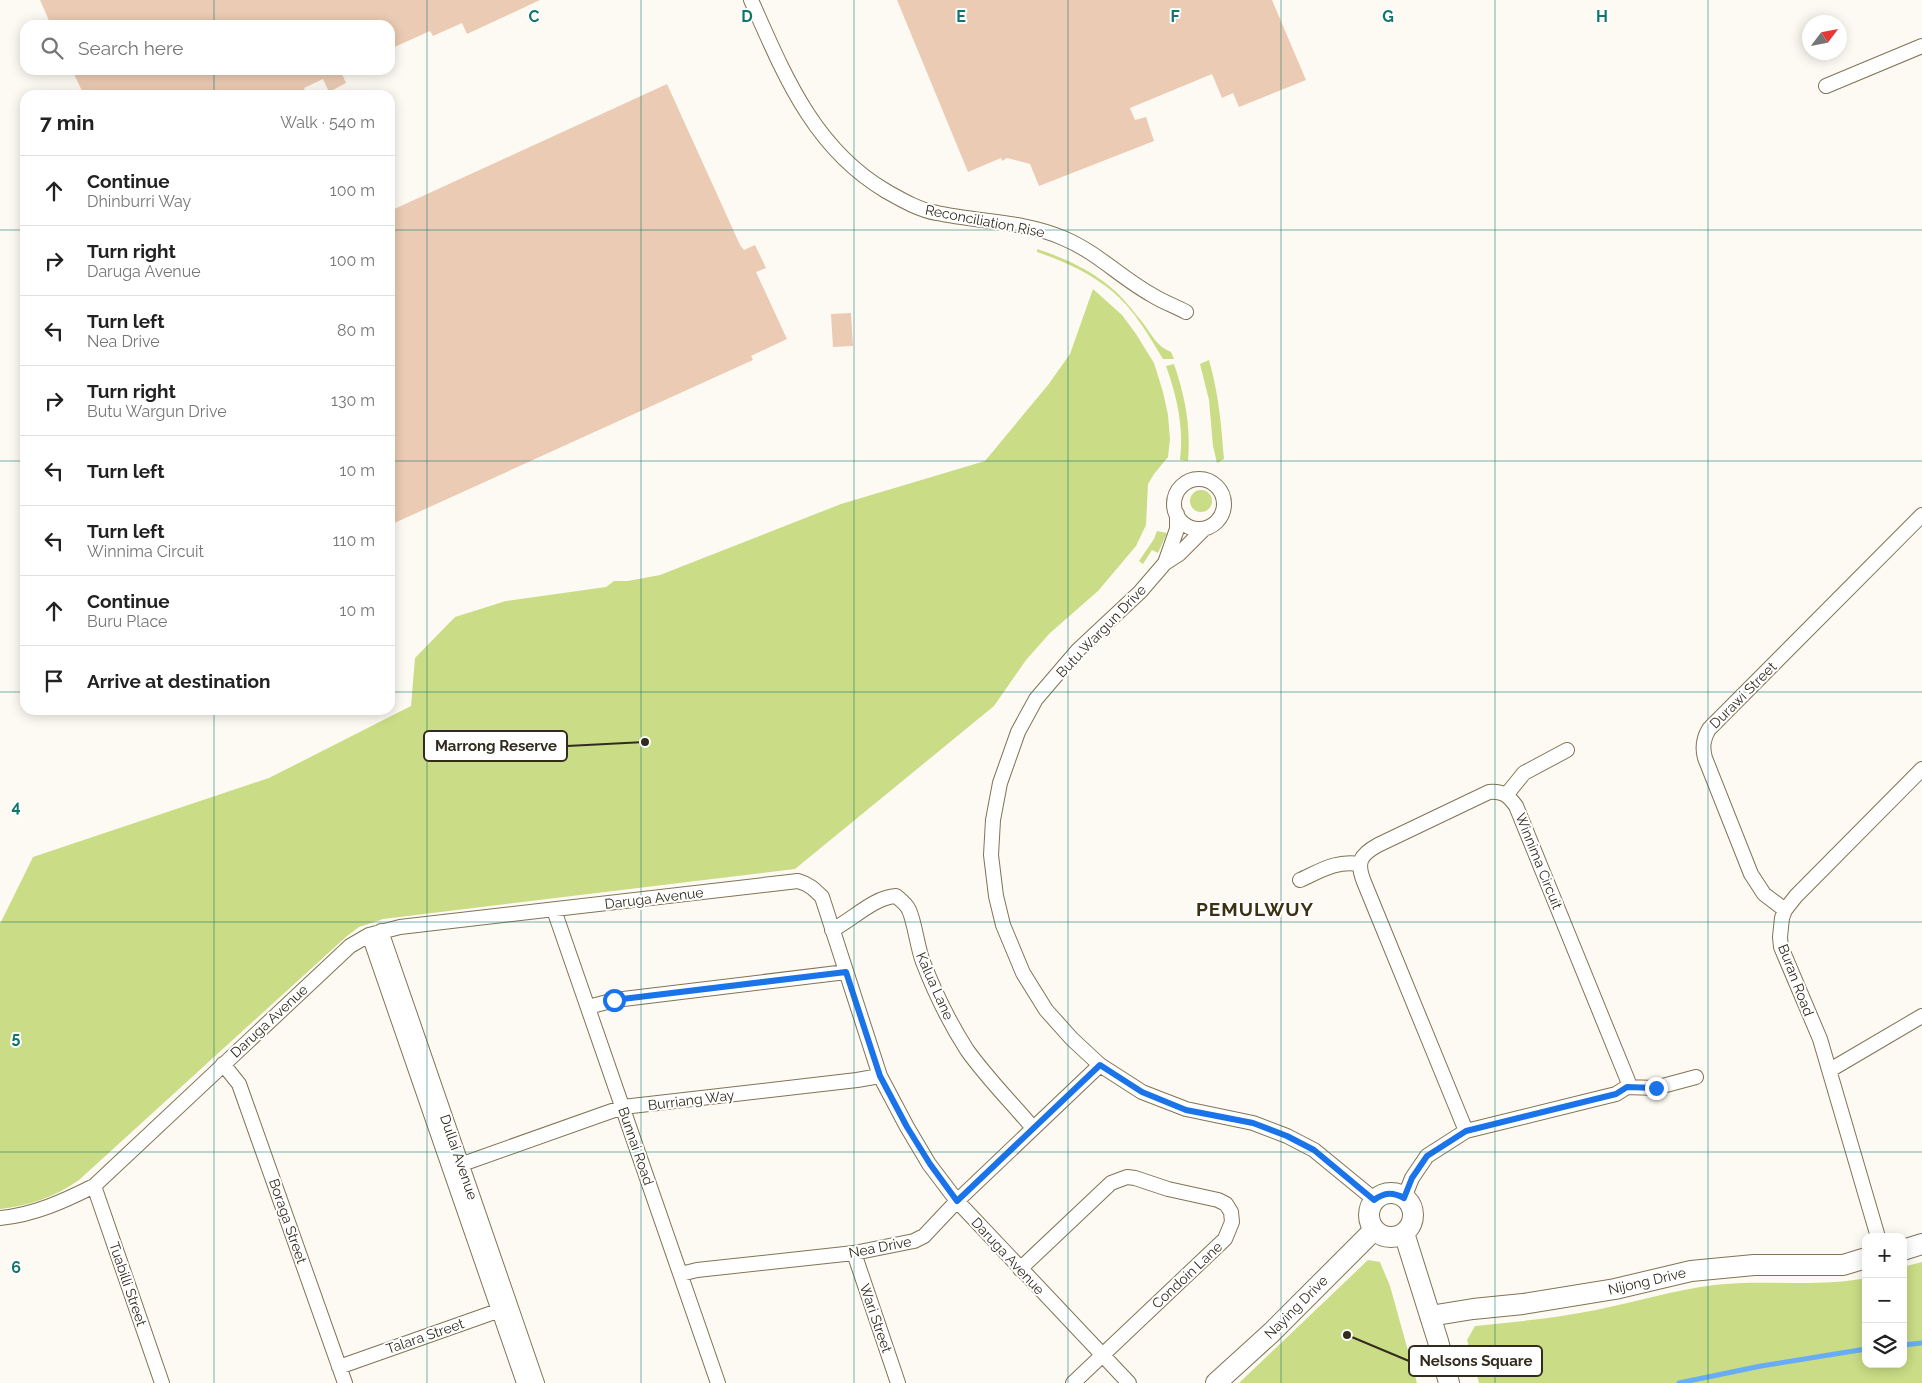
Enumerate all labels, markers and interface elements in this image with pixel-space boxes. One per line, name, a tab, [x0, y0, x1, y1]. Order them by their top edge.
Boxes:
text: C	[529, 7, 540, 26]
text: D	[741, 7, 753, 26]
text: E	[956, 7, 966, 26]
text: F	[1170, 7, 1180, 26]
text: G	[1382, 7, 1394, 26]
text: H	[1596, 7, 1608, 26]
north arrow	[1802, 15, 1847, 60]
search box	[20, 20, 395, 75]
icon: search	[38, 34, 66, 62]
text: Search here	[78, 37, 184, 59]
text: 7 min	[40, 110, 94, 135]
text: Walk · 540 m	[280, 113, 375, 132]
text: Continue	[87, 170, 170, 192]
icon: ahead	[40, 177, 68, 205]
text: 100 m	[330, 181, 375, 200]
text: Dhinburri Way	[87, 192, 191, 211]
street label: Reconciliation Rise	[924, 202, 1046, 240]
text: Turn right	[87, 240, 176, 262]
icon: right	[40, 247, 68, 275]
text: 100 m	[330, 251, 375, 270]
text: Daruga Avenue	[87, 262, 201, 281]
text: Turn left	[87, 310, 164, 332]
icon: left	[40, 317, 68, 345]
text: 80 m	[337, 321, 375, 340]
text: Nea Drive	[87, 332, 160, 351]
text: Turn right	[87, 380, 176, 402]
icon: right	[40, 387, 68, 415]
text: 130 m	[331, 391, 375, 410]
text: Butu Wargun Drive	[87, 402, 227, 421]
icon: left	[40, 457, 68, 485]
text: Turn left	[87, 460, 164, 482]
text: 10 m	[340, 461, 375, 480]
text: Turn left	[87, 520, 164, 542]
icon: left	[40, 527, 68, 555]
text: 110 m	[333, 531, 375, 550]
text: Winnima Circuit	[87, 542, 204, 561]
street label: Butu Wargun Drive	[1053, 582, 1149, 680]
text: Continue	[87, 590, 170, 612]
icon: ahead	[40, 597, 68, 625]
text: 10 m	[340, 601, 375, 620]
text: Buru Place	[87, 612, 167, 631]
street label: Durawi Street	[1706, 658, 1780, 732]
icon: arrive	[40, 667, 68, 695]
text: Arrive at destination	[87, 670, 271, 692]
callout: Marrong Reserve	[424, 731, 567, 761]
text: Marrong Reserve	[435, 737, 557, 755]
text: 4	[11, 797, 21, 816]
street label: Winnima Circuit	[1512, 811, 1566, 912]
street label: Daruga Avenue	[604, 884, 704, 912]
district label: PEMULWUY	[1196, 898, 1314, 920]
street label: Buran Road	[1775, 942, 1817, 1018]
street label: Kalua Lane	[913, 950, 957, 1022]
street label: Daruga Avenue	[227, 981, 311, 1061]
route start	[603, 989, 626, 1012]
text: 5	[12, 1028, 21, 1047]
route end	[1645, 1077, 1668, 1100]
street label: Burriang Way	[647, 1087, 736, 1113]
street label: Bunnai Road	[615, 1105, 657, 1187]
street label: Dullai Avenue	[437, 1112, 481, 1202]
street label: Boraga Street	[266, 1176, 310, 1266]
street label: Daruga Avenue	[968, 1214, 1048, 1298]
street label: Nea Drive	[847, 1233, 913, 1261]
map controls	[1862, 1233, 1907, 1368]
button: +	[1862, 1233, 1907, 1278]
street label: Condoin Lane	[1149, 1238, 1225, 1312]
street label: Tuabilli Street	[106, 1240, 150, 1329]
text: 6	[11, 1258, 21, 1277]
street label: Nijong Drive	[1607, 1264, 1687, 1298]
street label: Naying Drive	[1261, 1272, 1331, 1342]
button: −	[1862, 1278, 1907, 1323]
street label: Wari Street	[857, 1281, 895, 1355]
street label: Talara Street	[384, 1315, 466, 1357]
button: layers	[1862, 1323, 1907, 1368]
callout: Nelsons Square	[1409, 1346, 1542, 1376]
text: Nelsons Square	[1420, 1352, 1532, 1370]

